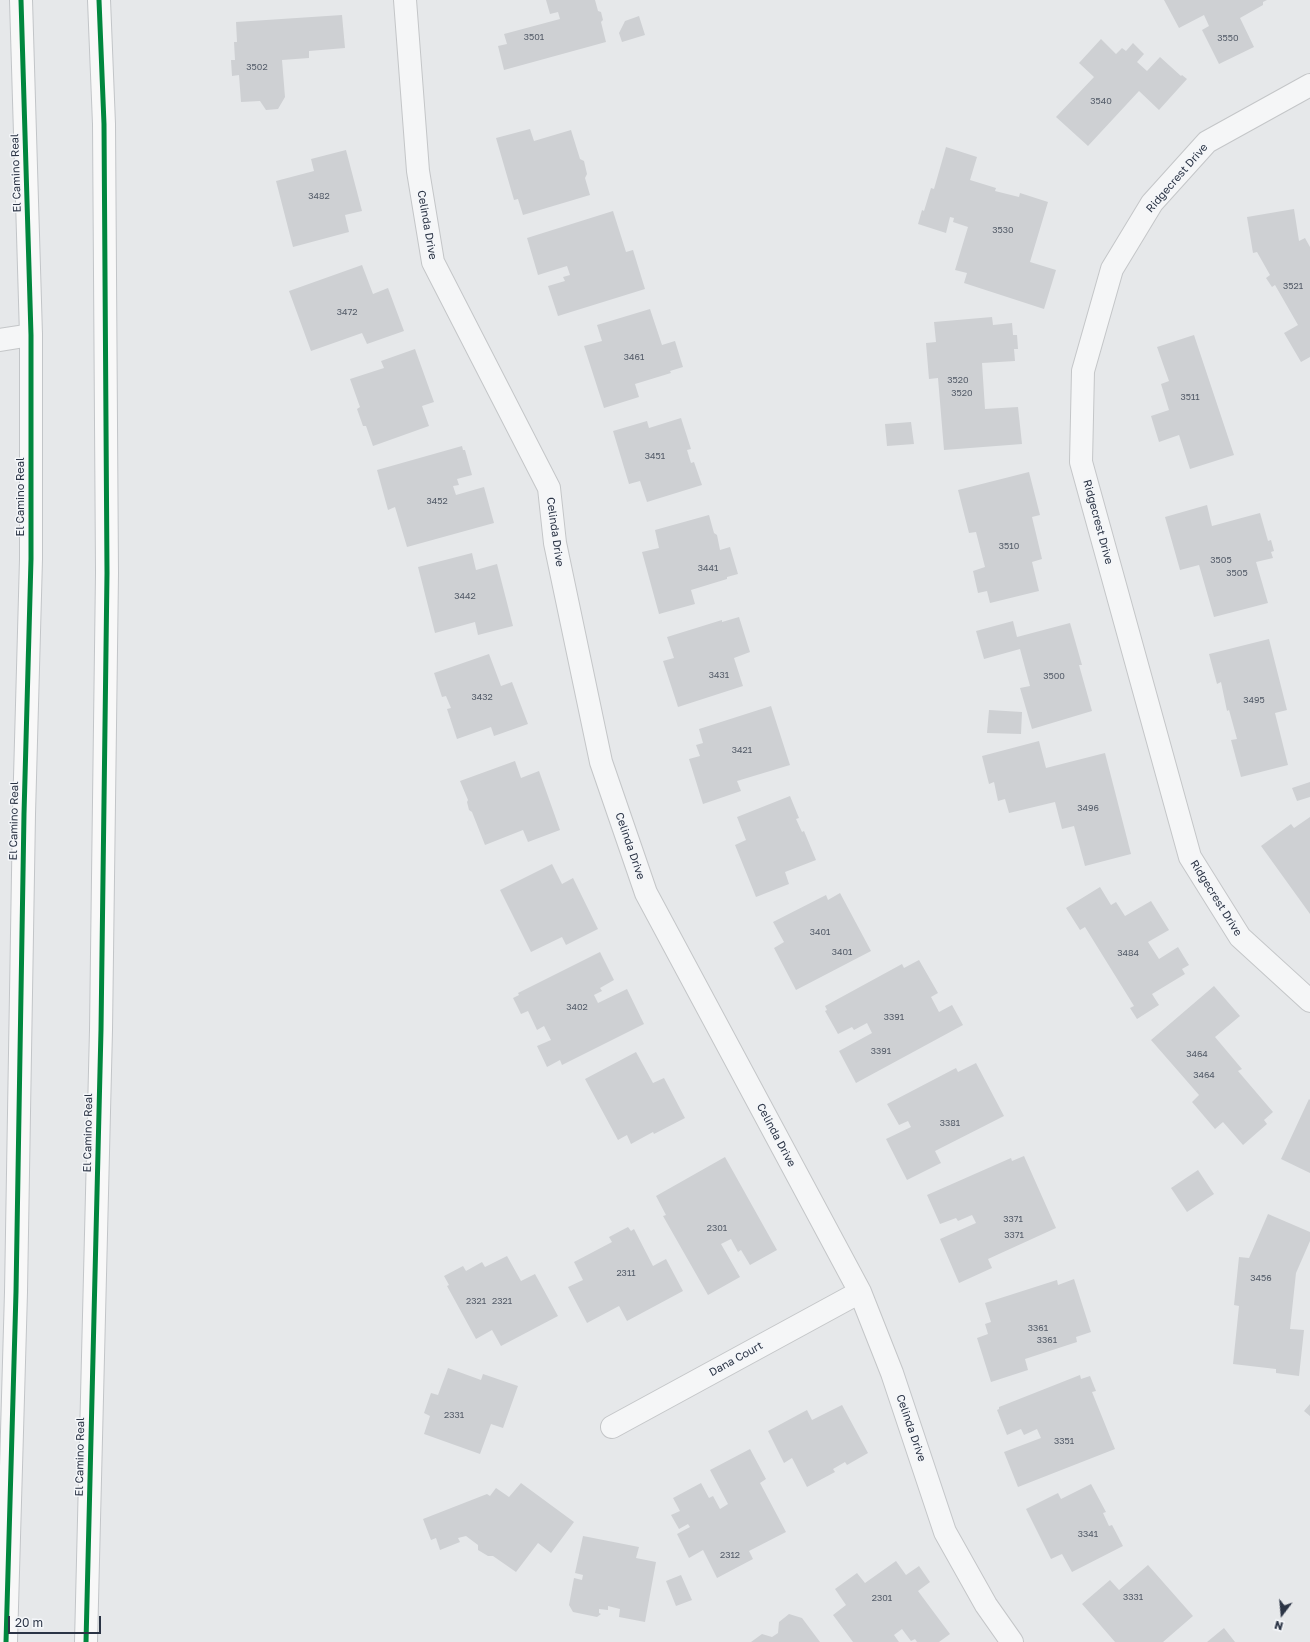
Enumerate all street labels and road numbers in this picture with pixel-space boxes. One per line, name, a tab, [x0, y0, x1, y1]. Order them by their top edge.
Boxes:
street label: El Camino Real	[8, 133, 24, 213]
street label: Ridgecrest Drive	[1143, 141, 1211, 215]
street label: Celinda Drive	[414, 189, 440, 261]
street label: El Camino Real	[14, 458, 28, 536]
street label: Ridgecrest Drive	[1080, 478, 1116, 566]
street label: Celinda Drive	[544, 496, 566, 568]
street label: El Camino Real	[7, 781, 21, 861]
street label: Celinda Drive	[612, 811, 648, 881]
street label: Ridgecrest Drive	[1187, 858, 1245, 938]
street label: El Camino Real	[81, 1093, 95, 1173]
street label: Celinda Drive	[754, 1101, 798, 1169]
street label: Dana Court	[707, 1339, 765, 1379]
street label: Celinda Drive	[893, 1393, 929, 1463]
street label: El Camino Real	[73, 1417, 87, 1497]

